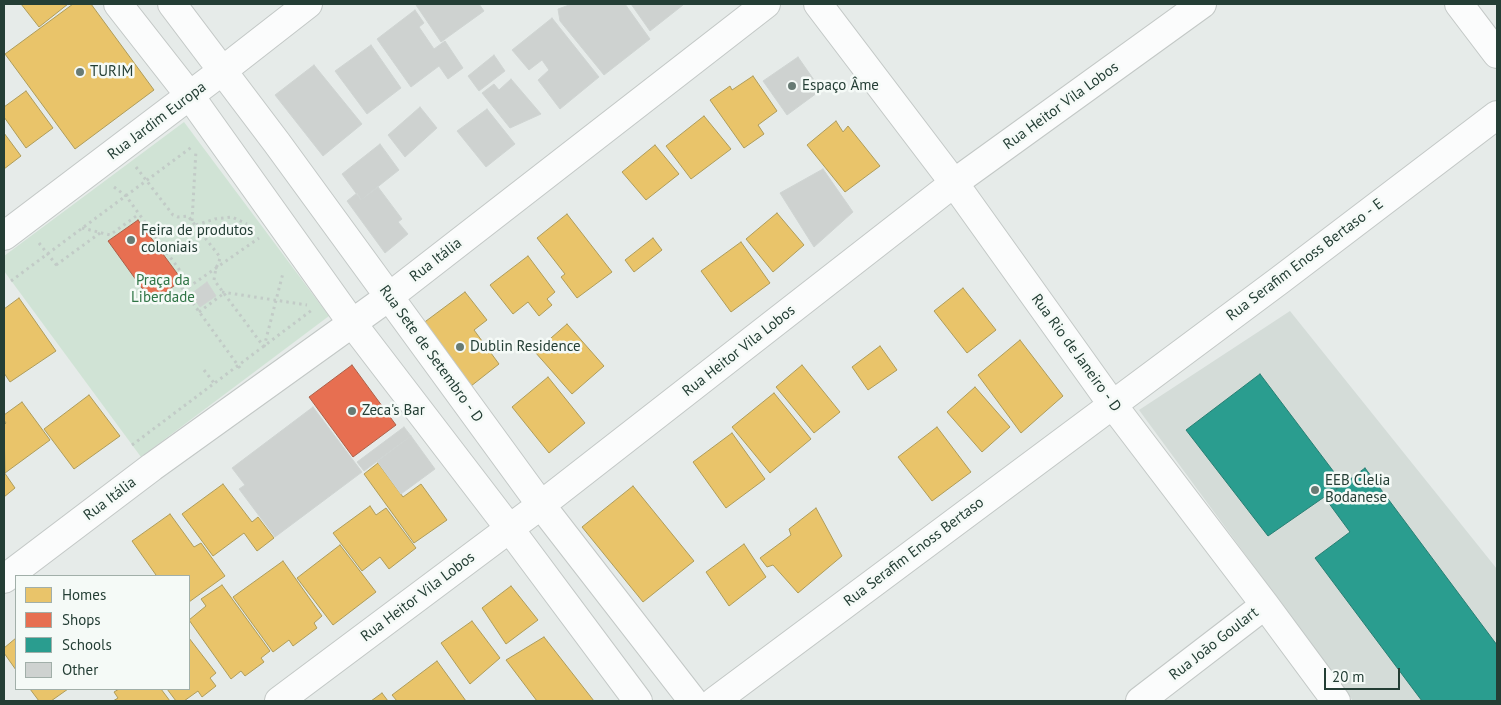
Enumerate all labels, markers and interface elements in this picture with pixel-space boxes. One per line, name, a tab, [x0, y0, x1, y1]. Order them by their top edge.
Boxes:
street label: Rua Heitor Vila Lobos	[1000, 58, 1122, 154]
place label: TURIM	[90, 63, 133, 81]
marker: TURIM	[74, 66, 86, 78]
place label: Espaço Âme	[802, 77, 879, 95]
street label: Rua Jardim Europa	[104, 78, 210, 164]
marker: Espaço Âme	[786, 80, 798, 92]
street label: Rua Serafim Enoss Bertaso - E	[1223, 195, 1387, 325]
place label: Feira de produtos coloniais	[141, 222, 253, 257]
marker: Feira de produtos coloniais	[125, 234, 137, 246]
street label: Rua Itália	[406, 234, 466, 286]
park label: Praça da Liberdade	[131, 272, 195, 307]
street label: Rua Sete de Setembro - D	[375, 282, 487, 426]
street label: Rua Rio de Janeiro - D	[1027, 291, 1125, 415]
street label: Rua Heitor Vila Lobos	[679, 301, 799, 401]
place label: Dublin Residence	[470, 338, 581, 356]
marker: Dublin Residence	[454, 341, 466, 353]
place label: Zeca's Bar	[362, 402, 425, 420]
marker: Zeca's Bar	[346, 405, 358, 417]
place label: EEB Clelia Bodanese	[1325, 472, 1390, 507]
street label: Rua Itália	[80, 473, 140, 525]
marker: EEB Clelia Bodanese	[1309, 484, 1321, 496]
street label: Rua Serafim Enoss Bertaso	[841, 494, 987, 610]
street label: Rua Heitor Vila Lobos	[358, 548, 478, 646]
legend	[15, 575, 190, 690]
text: Homes	[62, 585, 106, 604]
street label: Rua João Goulart	[1166, 604, 1262, 684]
text: Shops	[62, 610, 101, 629]
text: Schools	[62, 635, 112, 654]
scale bar	[1326, 658, 1402, 690]
text: Other	[62, 660, 98, 679]
text: 20 m	[1332, 667, 1365, 686]

